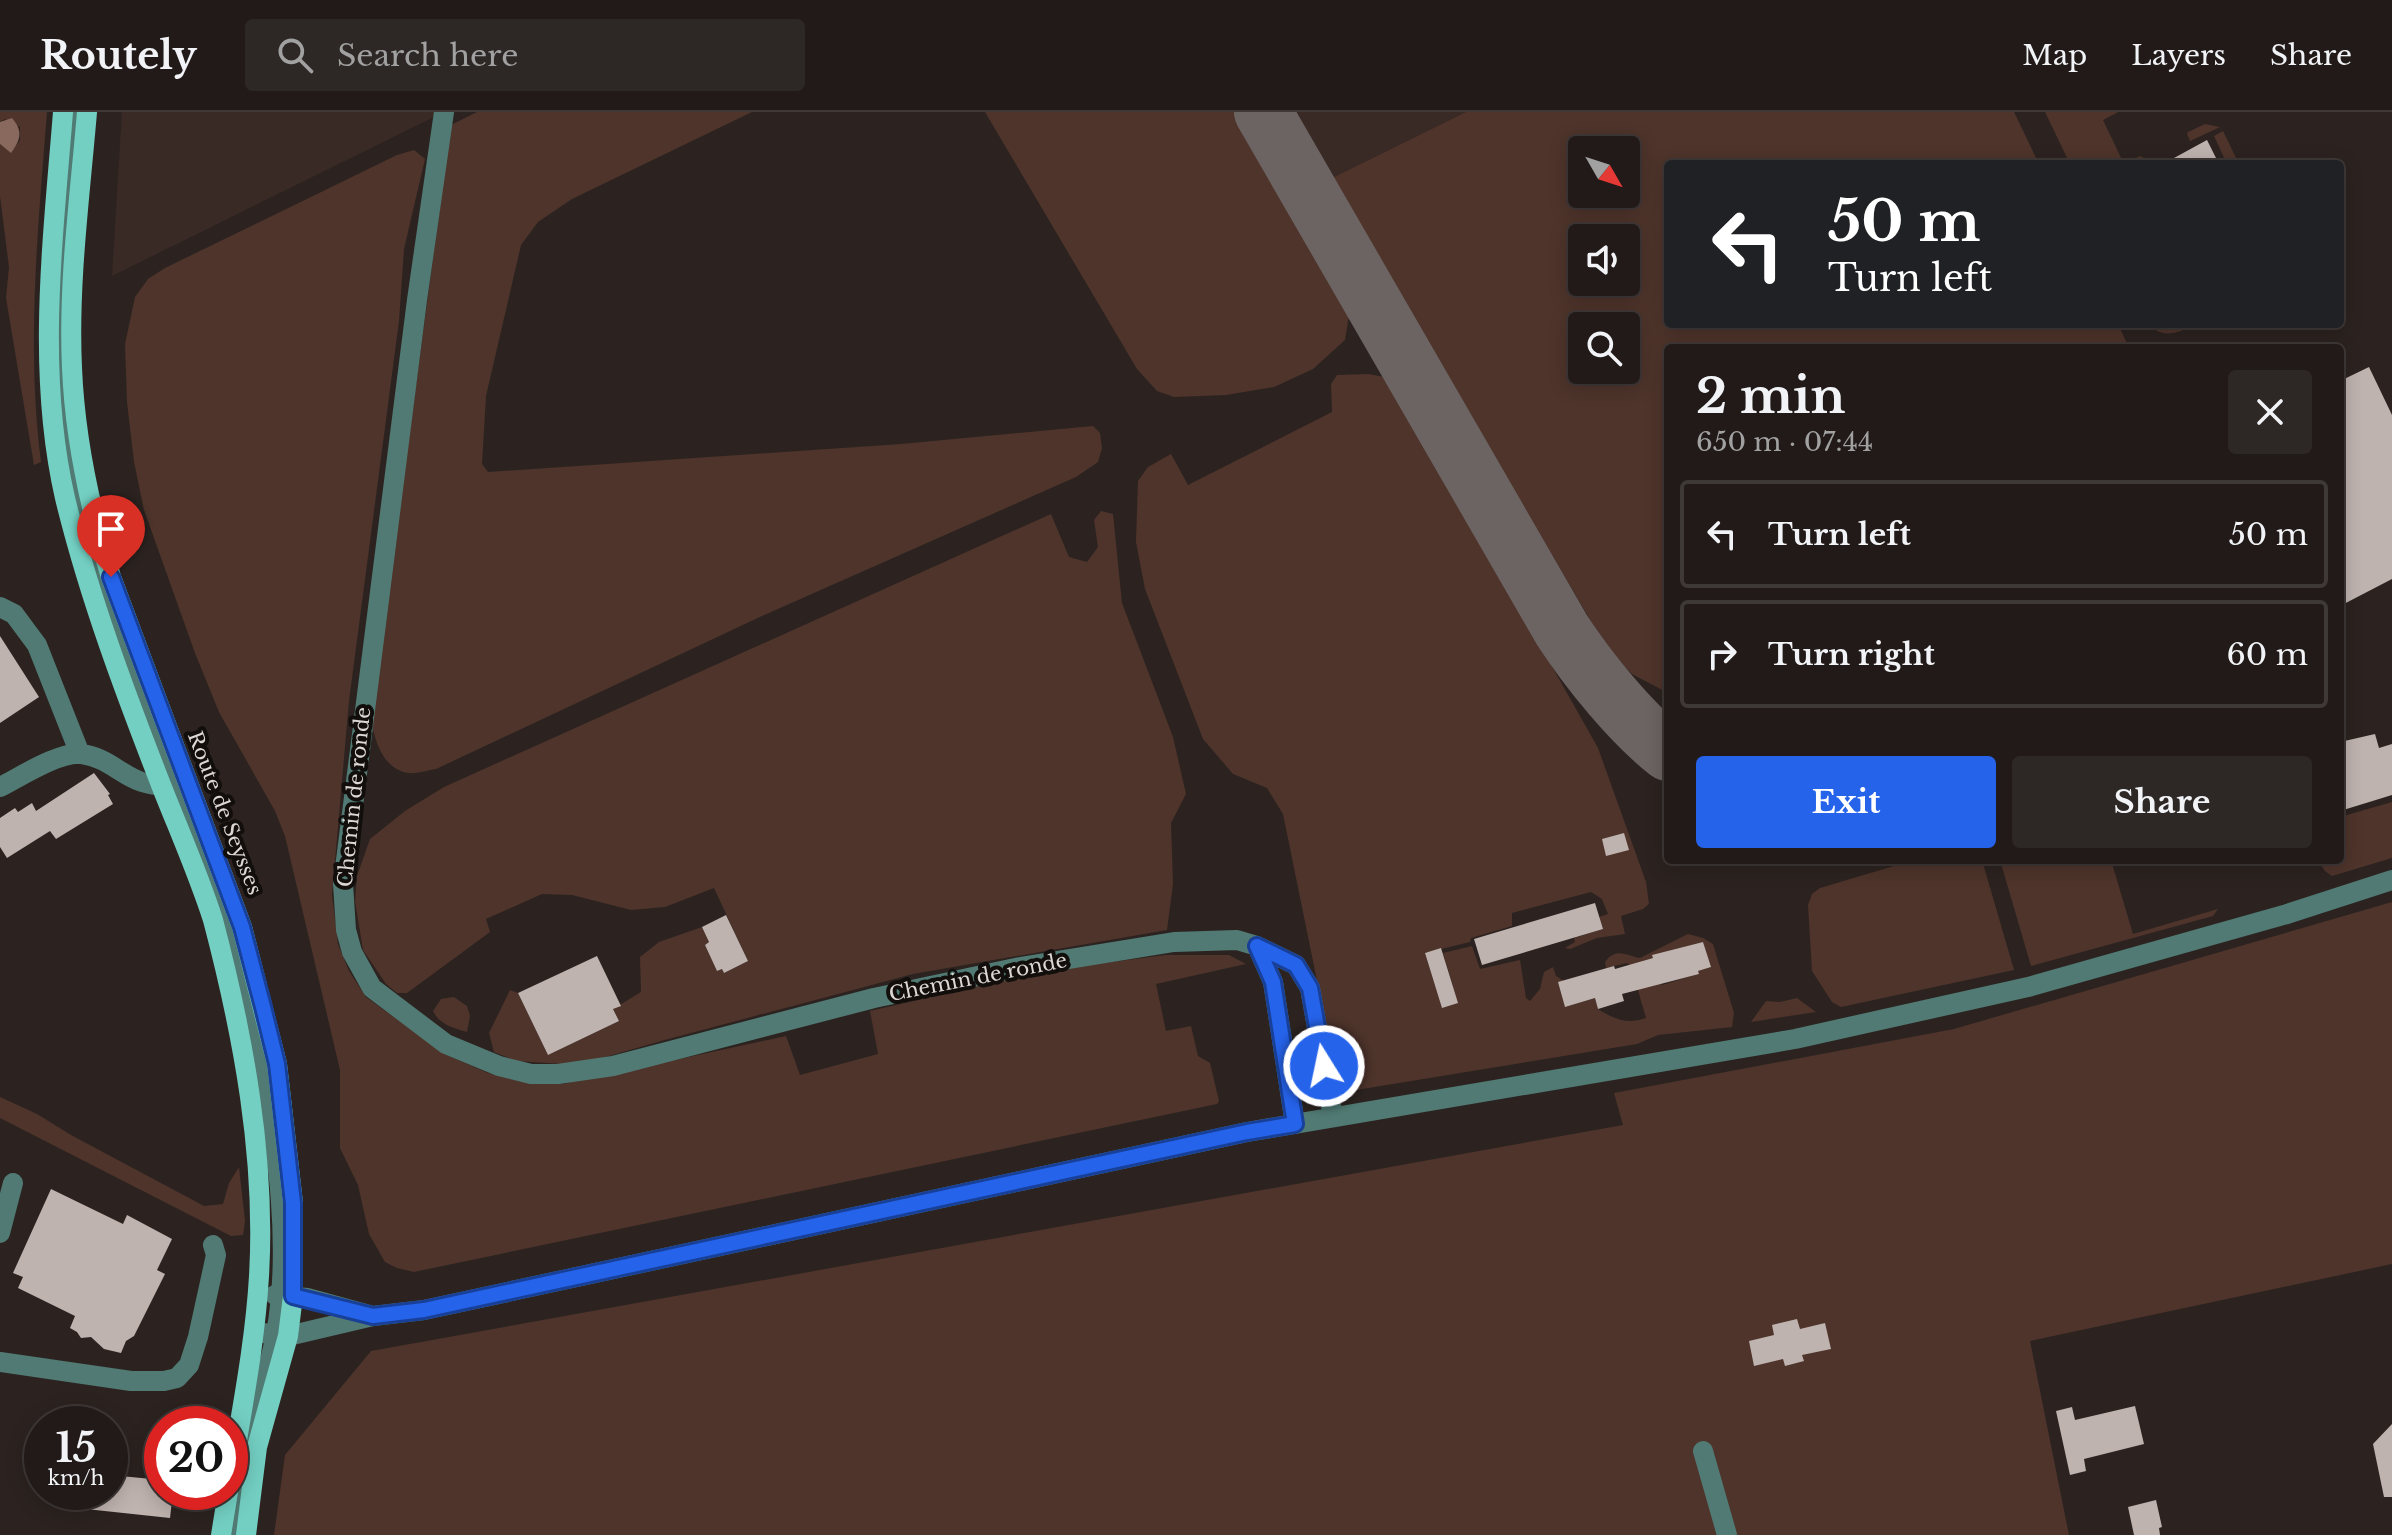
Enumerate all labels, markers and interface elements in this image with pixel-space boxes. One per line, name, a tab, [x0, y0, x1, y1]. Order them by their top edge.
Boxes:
search box	[245, 19, 805, 91]
text: Routely	[40, 32, 197, 79]
icon: search	[273, 33, 317, 77]
text: Search here	[337, 37, 518, 74]
text: Map	[2022, 38, 2087, 73]
text: Layers	[2131, 38, 2226, 73]
text: Share	[2270, 38, 2352, 73]
north arrow	[1568, 136, 1640, 208]
map controls	[1568, 136, 1640, 384]
text: 50 m	[1828, 187, 1980, 256]
icon: left	[1696, 192, 1800, 296]
button: sound	[1568, 224, 1640, 296]
text: Turn left	[1828, 256, 1992, 301]
button: search	[1568, 312, 1640, 384]
text: 2 min	[1696, 366, 1845, 426]
button: close	[2228, 370, 2312, 454]
text: 650 m · 07:44	[1696, 426, 1873, 458]
pin	[77, 495, 145, 577]
icon: arrive	[89, 507, 133, 551]
icon: left	[1700, 512, 1744, 556]
text: Turn left	[1768, 516, 1911, 553]
text: 50 m	[2229, 516, 2308, 553]
icon: right	[1700, 632, 1744, 676]
text: Turn right	[1768, 636, 1935, 673]
text: 60 m	[2226, 636, 2308, 673]
street label: Chemin de ronde	[333, 706, 375, 888]
street label: Route de Seysses	[183, 728, 267, 898]
button: Exit	[1696, 756, 1996, 848]
button: Share	[2012, 756, 2312, 848]
street label: Chemin de ronde	[887, 948, 1069, 1006]
position arrow	[1282, 1024, 1366, 1108]
speed limit sign: 20	[144, 1406, 248, 1510]
text: 15	[55, 1423, 97, 1473]
text: km/h	[48, 1466, 104, 1490]

